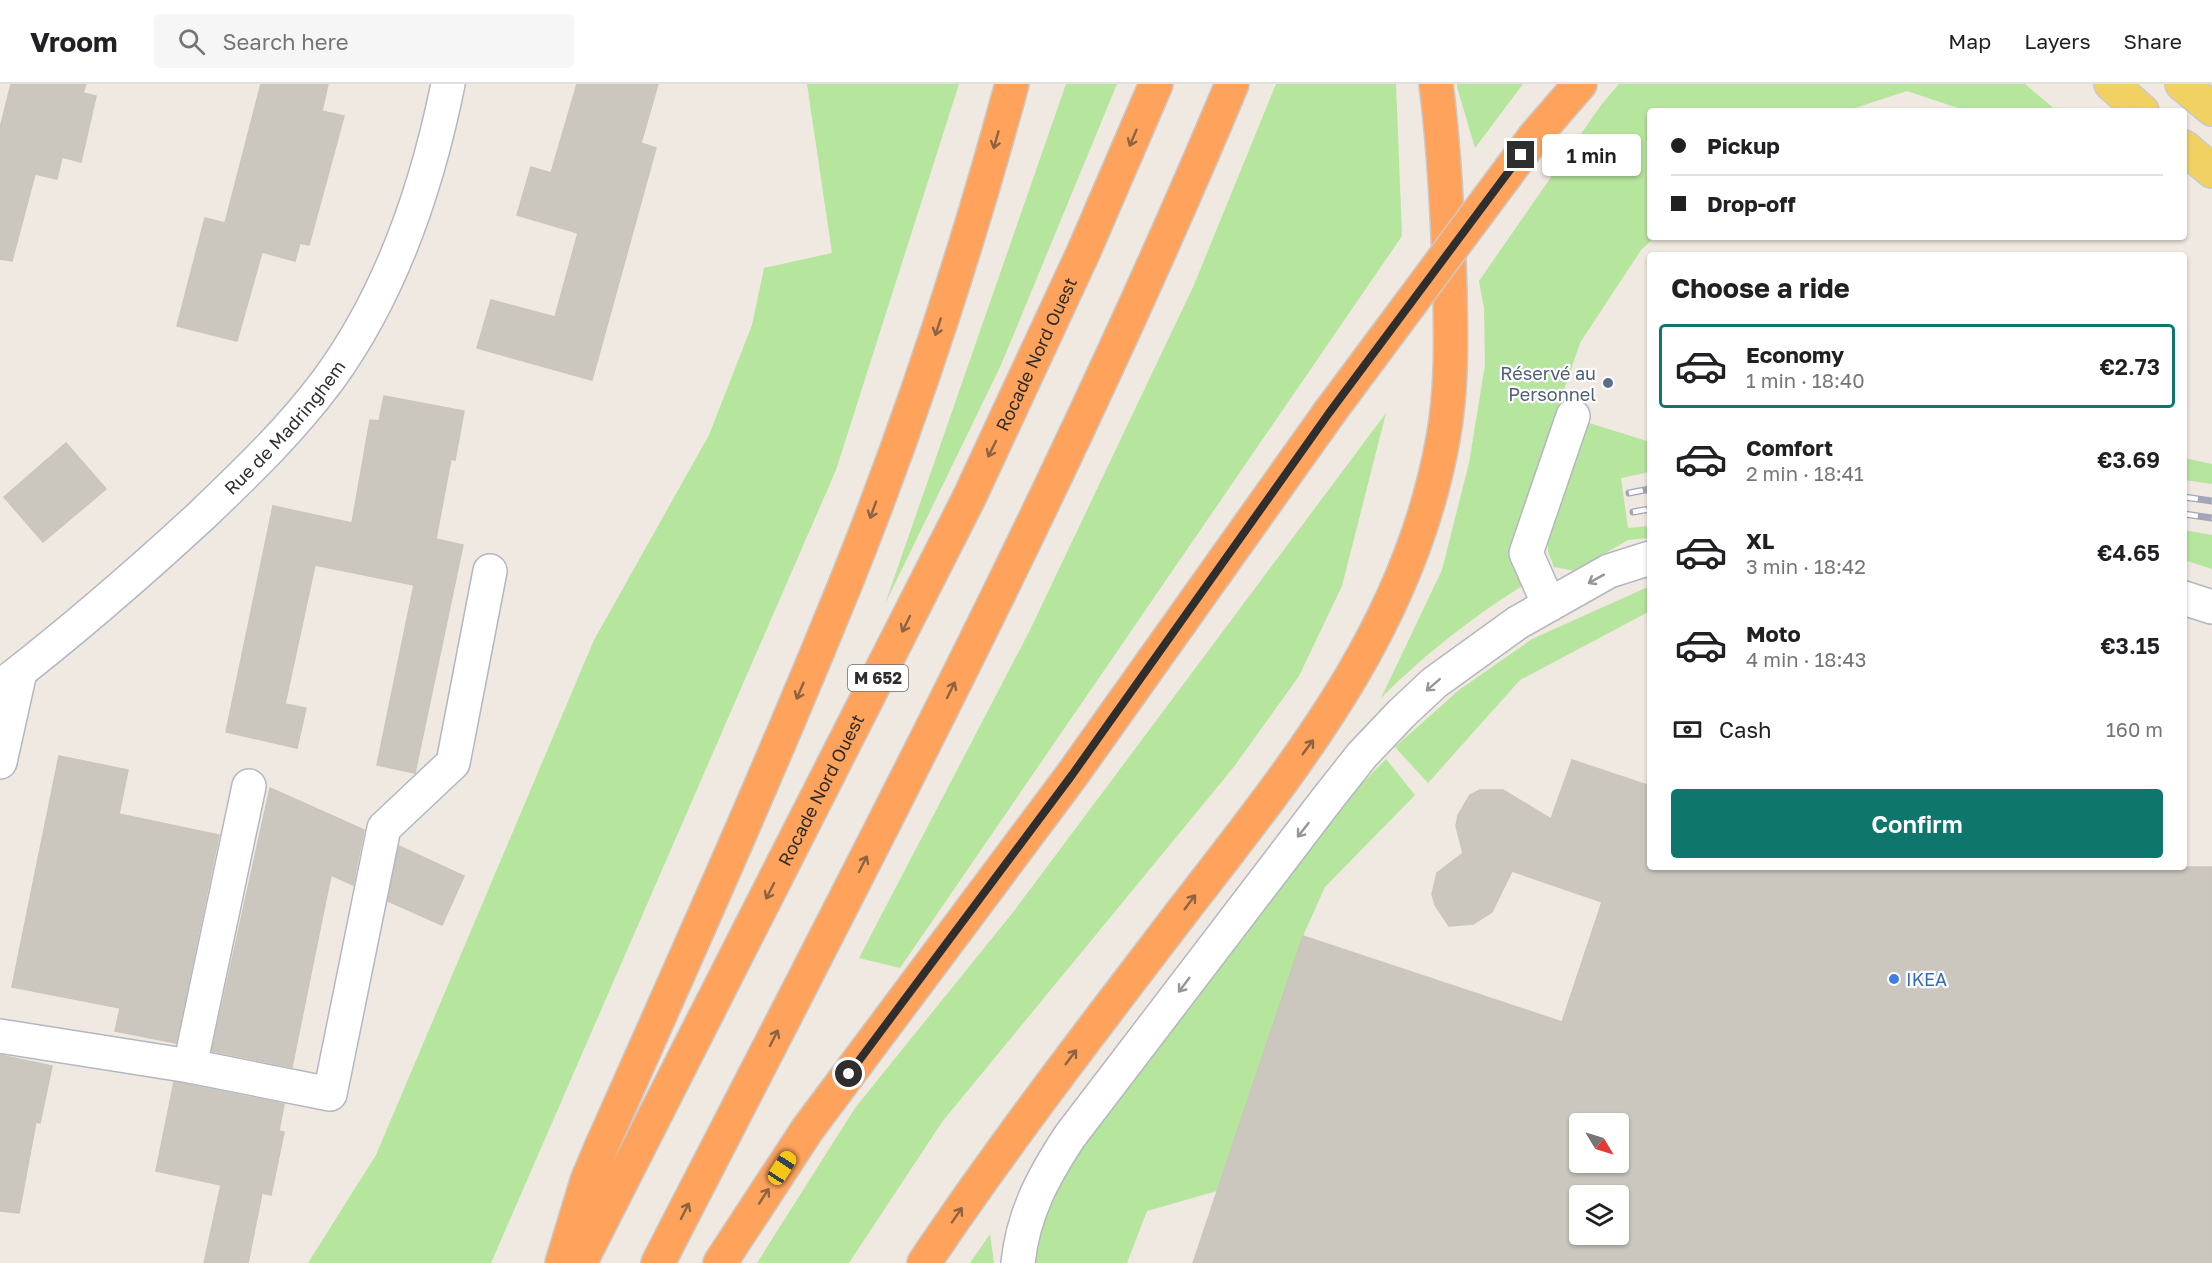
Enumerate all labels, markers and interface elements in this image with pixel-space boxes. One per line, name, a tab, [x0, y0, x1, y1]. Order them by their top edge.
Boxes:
search box	[154, 14, 574, 68]
text: Vroom	[30, 25, 118, 58]
icon: search	[175, 25, 208, 58]
text: Search here	[223, 28, 349, 55]
text: Map	[1948, 28, 1991, 54]
text: Layers	[2024, 28, 2091, 54]
text: Share	[2124, 28, 2182, 54]
one-way arrow	[1127, 128, 1138, 146]
one-way arrow	[990, 130, 1001, 149]
text: Pickup	[1707, 132, 1780, 159]
callout: 1 min	[1542, 134, 1641, 176]
route end	[1507, 141, 1534, 168]
text: 1 min	[1566, 143, 1617, 167]
text: Drop-off	[1707, 190, 1796, 217]
text: Choose a ride	[1671, 272, 1850, 304]
street label: Rocade Nord Ouest	[991, 274, 1081, 435]
one-way arrow	[932, 317, 943, 336]
icon: car	[1674, 339, 1728, 393]
text: Economy	[1746, 341, 1844, 368]
text: €2.73	[2100, 353, 2160, 380]
street label: Rue de Madringhem	[219, 356, 350, 499]
place label: Réservé au Personnel	[1500, 362, 1596, 405]
text: 1 min · 18:40	[1746, 368, 1865, 392]
marker: Réservé au Personnel	[1601, 376, 1615, 390]
icon: car	[1674, 432, 1728, 486]
text: Comfort	[1746, 434, 1833, 461]
one-way arrow	[985, 440, 997, 458]
text: €3.69	[2097, 446, 2160, 473]
text: 2 min · 18:41	[1746, 461, 1864, 485]
one-way arrow	[866, 500, 877, 519]
icon: car	[1674, 525, 1728, 579]
text: XL	[1746, 527, 1774, 554]
text: €4.65	[2097, 539, 2160, 566]
text: 3 min · 18:42	[1746, 554, 1866, 578]
one-way arrow	[1588, 573, 1605, 585]
one-way arrow	[900, 615, 911, 633]
icon: car	[1674, 618, 1728, 672]
text: Moto	[1746, 620, 1801, 647]
text: €3.15	[2100, 632, 2160, 659]
text: 4 min · 18:43	[1746, 647, 1866, 671]
road number: M 652	[848, 665, 908, 691]
one-way arrow	[1425, 678, 1440, 692]
one-way arrow	[794, 682, 805, 700]
one-way arrow	[946, 682, 957, 700]
street label: Rocade Nord Ouest	[773, 710, 868, 869]
icon: cash	[1671, 713, 1704, 746]
text: Cash	[1719, 716, 1772, 743]
text: 160 m	[2106, 717, 2163, 741]
one-way arrow	[1301, 739, 1314, 755]
button: Confirm	[1671, 789, 2163, 858]
one-way arrow	[1296, 821, 1309, 837]
one-way arrow	[858, 856, 870, 874]
one-way arrow	[763, 882, 775, 900]
one-way arrow	[1183, 894, 1196, 910]
place label: IKEA	[1906, 968, 1947, 990]
marker: IKEA	[1887, 972, 1901, 986]
one-way arrow	[1178, 976, 1191, 992]
one-way arrow	[769, 1029, 780, 1047]
one-way arrow	[1065, 1049, 1078, 1065]
route start	[835, 1060, 862, 1087]
north arrow	[1569, 1113, 1629, 1173]
map controls	[1569, 1113, 1629, 1245]
car	[765, 1148, 799, 1188]
button: layers	[1569, 1185, 1629, 1245]
one-way arrow	[757, 1188, 770, 1205]
one-way arrow	[679, 1203, 691, 1220]
one-way arrow	[951, 1207, 963, 1223]

